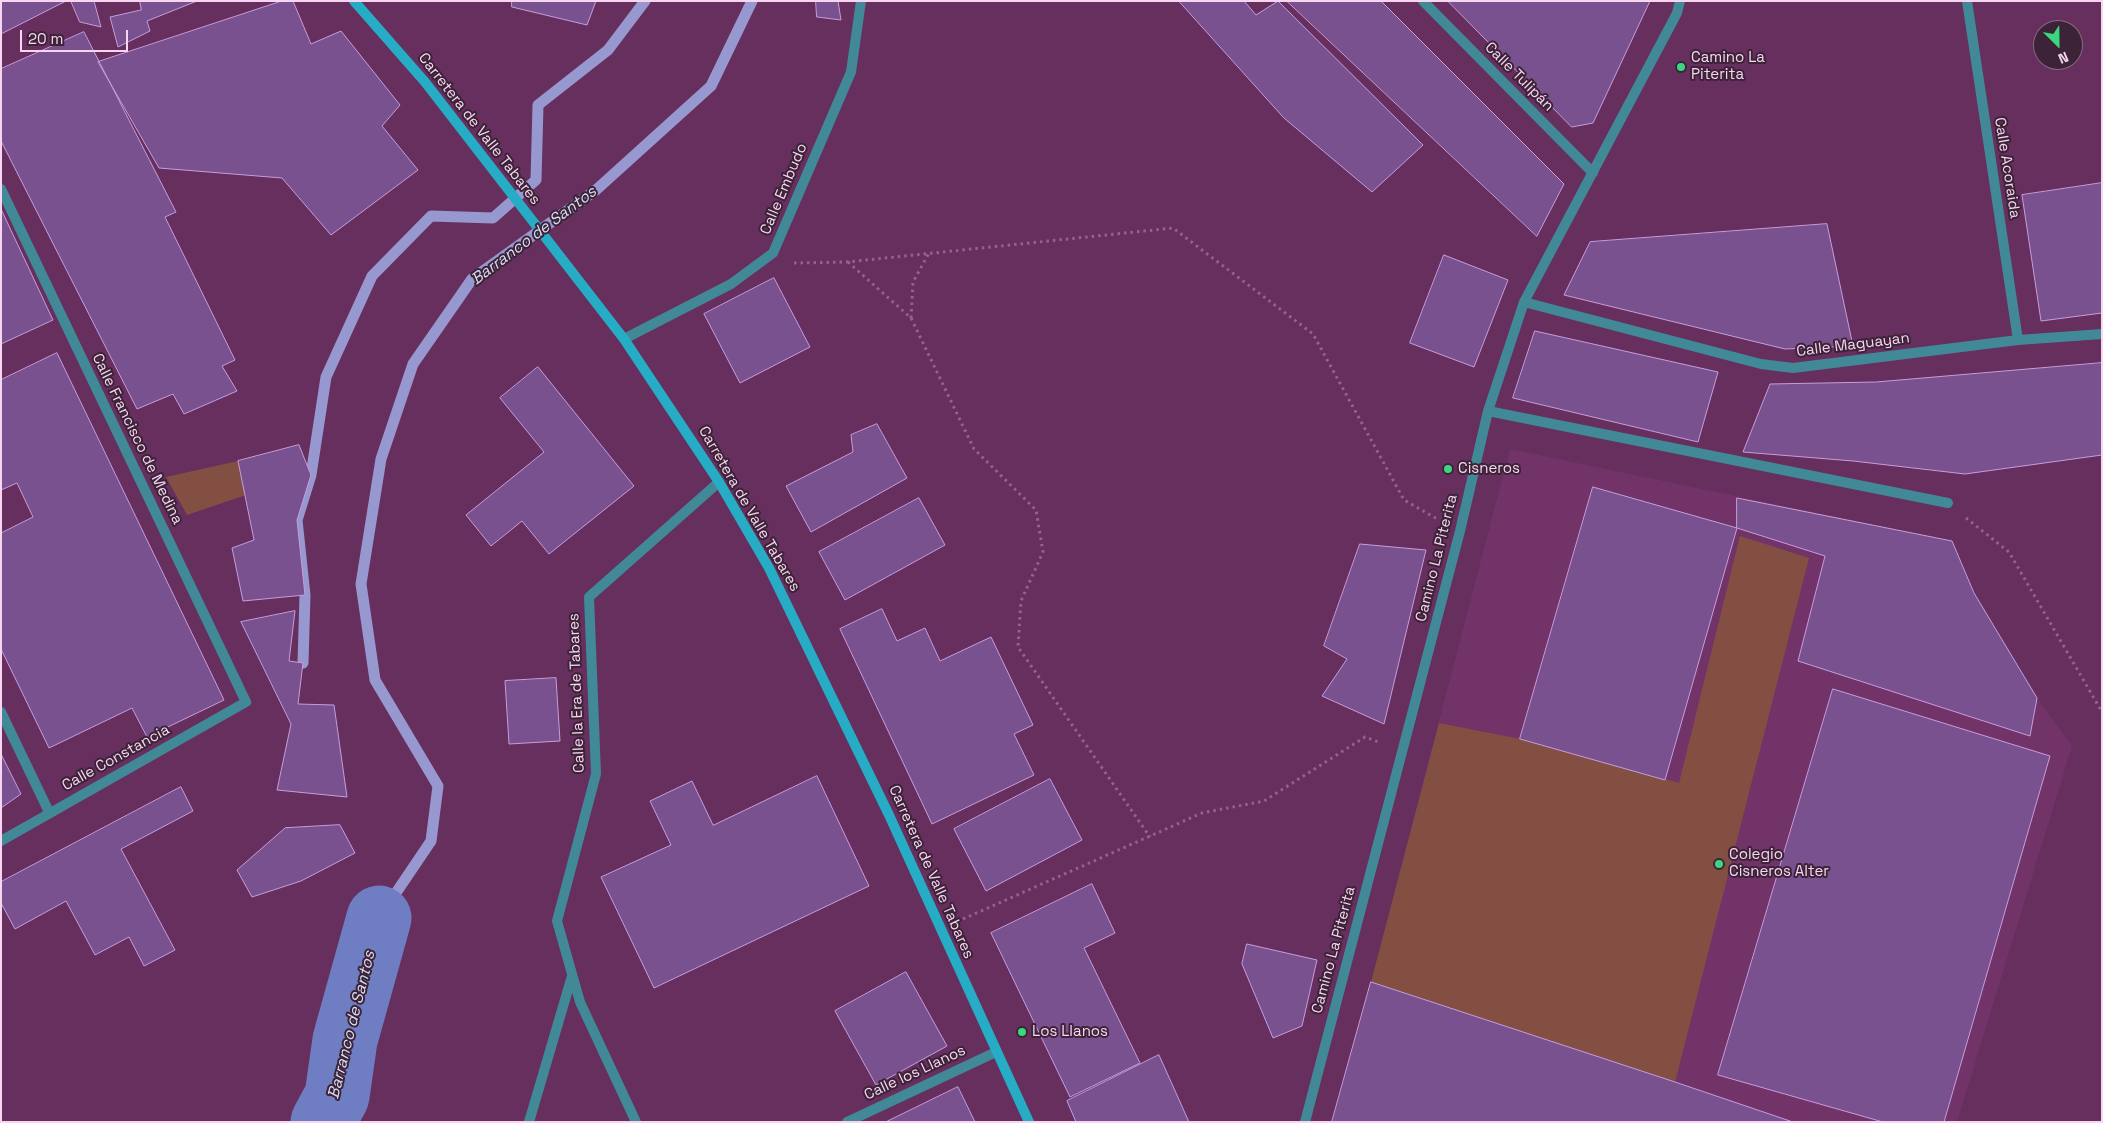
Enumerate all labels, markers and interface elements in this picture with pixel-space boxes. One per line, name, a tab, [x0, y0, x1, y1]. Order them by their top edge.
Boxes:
scale bar	[22, 20, 130, 52]
north arrow	[2033, 20, 2083, 70]
text: 20 m	[28, 29, 63, 48]
street label: Calle Tulipán	[1481, 39, 1557, 115]
text: N	[2056, 48, 2071, 68]
street label: Carretera de Valle Tabares	[414, 49, 544, 209]
place label: Camino La Piterita	[1691, 49, 1765, 84]
marker: Camino La Piterita	[1675, 61, 1687, 73]
street label: Calle Acoraida	[1990, 116, 2024, 220]
street label: Calle Embudo	[757, 141, 811, 237]
water label: Barranco de Santos	[468, 183, 600, 289]
street label: Calle Maguayan	[1795, 329, 1911, 361]
street label: Calle Francisco de Medina	[88, 351, 186, 527]
street label: Carretera de Valle Tabares	[694, 423, 804, 595]
place label: Cisneros	[1458, 460, 1520, 478]
marker: Cisneros	[1442, 463, 1454, 475]
street label: Camino La Piterita	[1412, 492, 1462, 624]
street label: Calle la Era de Tabares	[565, 613, 589, 773]
street label: Calle Constancia	[59, 721, 173, 795]
street label: Carretera de Valle Tabares	[885, 783, 977, 961]
place label: Colegio Cisneros Alter	[1729, 846, 1829, 881]
marker: Colegio Cisneros Alter	[1713, 858, 1725, 870]
street label: Camino La Piterita	[1308, 884, 1360, 1016]
water label: Barranco de Santos	[324, 949, 380, 1101]
place label: Los Llanos	[1032, 1023, 1108, 1041]
marker: Los Llanos	[1016, 1026, 1028, 1038]
street label: Calle los Llanos	[861, 1042, 969, 1104]

